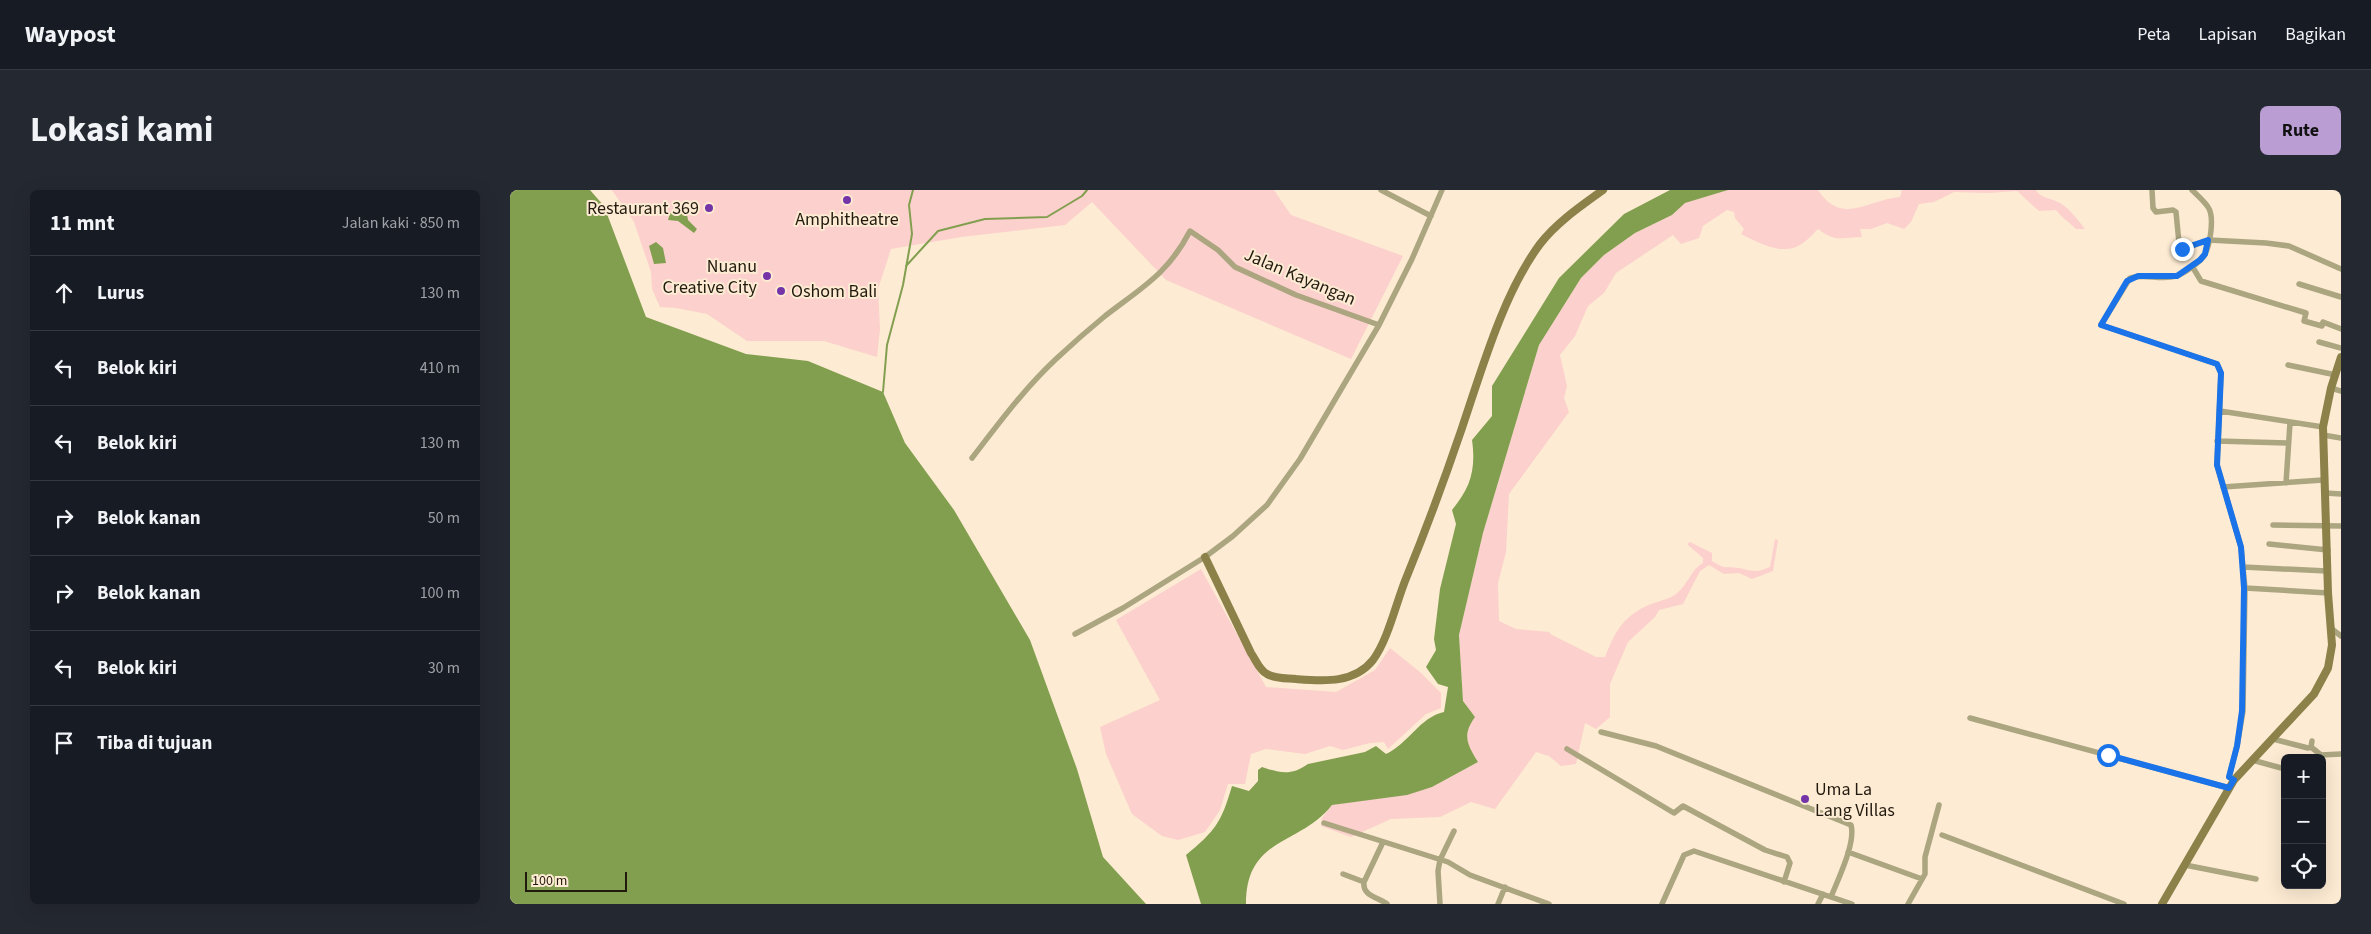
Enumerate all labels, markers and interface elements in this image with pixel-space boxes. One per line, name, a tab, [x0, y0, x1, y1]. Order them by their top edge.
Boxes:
text: Waypost	[25, 17, 116, 52]
text: Peta	[2137, 22, 2170, 47]
text: Lapisan	[2198, 22, 2257, 47]
text: Bagikan	[2285, 22, 2346, 47]
text: Lokasi kami	[30, 105, 213, 155]
button: Rute	[2260, 106, 2341, 155]
marker: Amphitheatre	[841, 194, 853, 206]
place label: Restaurant 369	[587, 196, 699, 221]
marker: Restaurant 369	[703, 202, 715, 214]
place label: Amphitheatre	[795, 207, 899, 232]
text: 11 mnt	[50, 208, 114, 238]
text: Jalan kaki · 850 m	[342, 212, 460, 234]
route end	[2171, 238, 2194, 261]
street label: Jalan Kayangan	[1240, 242, 1360, 312]
place label: Nuanu Creative City	[663, 254, 758, 300]
marker: Nuanu Creative City	[761, 270, 773, 282]
icon: ahead	[50, 279, 78, 307]
place label: Oshom Bali	[791, 279, 877, 304]
text: Lurus	[97, 280, 144, 307]
text: 130 m	[420, 282, 460, 304]
marker: Oshom Bali	[775, 285, 787, 297]
icon: left	[50, 354, 78, 382]
text: Belok kiri	[97, 355, 177, 382]
text: 410 m	[420, 357, 460, 379]
icon: left	[50, 429, 78, 457]
text: Belok kiri	[97, 430, 177, 457]
text: 130 m	[420, 432, 460, 454]
icon: right	[50, 504, 78, 532]
text: Belok kanan	[97, 505, 201, 532]
text: 50 m	[428, 507, 460, 529]
icon: right	[50, 579, 78, 607]
text: Belok kanan	[97, 580, 201, 607]
text: 100 m	[420, 582, 460, 604]
icon: left	[50, 654, 78, 682]
text: Belok kiri	[97, 655, 177, 682]
text: 30 m	[428, 657, 460, 679]
icon: arrive	[50, 729, 78, 757]
text: Tiba di tujuan	[97, 730, 212, 757]
route start	[2097, 744, 2120, 767]
map controls	[2281, 754, 2326, 889]
button: +	[2281, 754, 2326, 799]
place label: Uma La Lang Villas	[1815, 777, 1895, 823]
marker: Uma La Lang Villas	[1799, 793, 1811, 805]
button: −	[2281, 799, 2326, 844]
button: locate	[2281, 844, 2326, 889]
scale bar	[525, 869, 628, 892]
text: 100 m	[532, 871, 567, 891]

